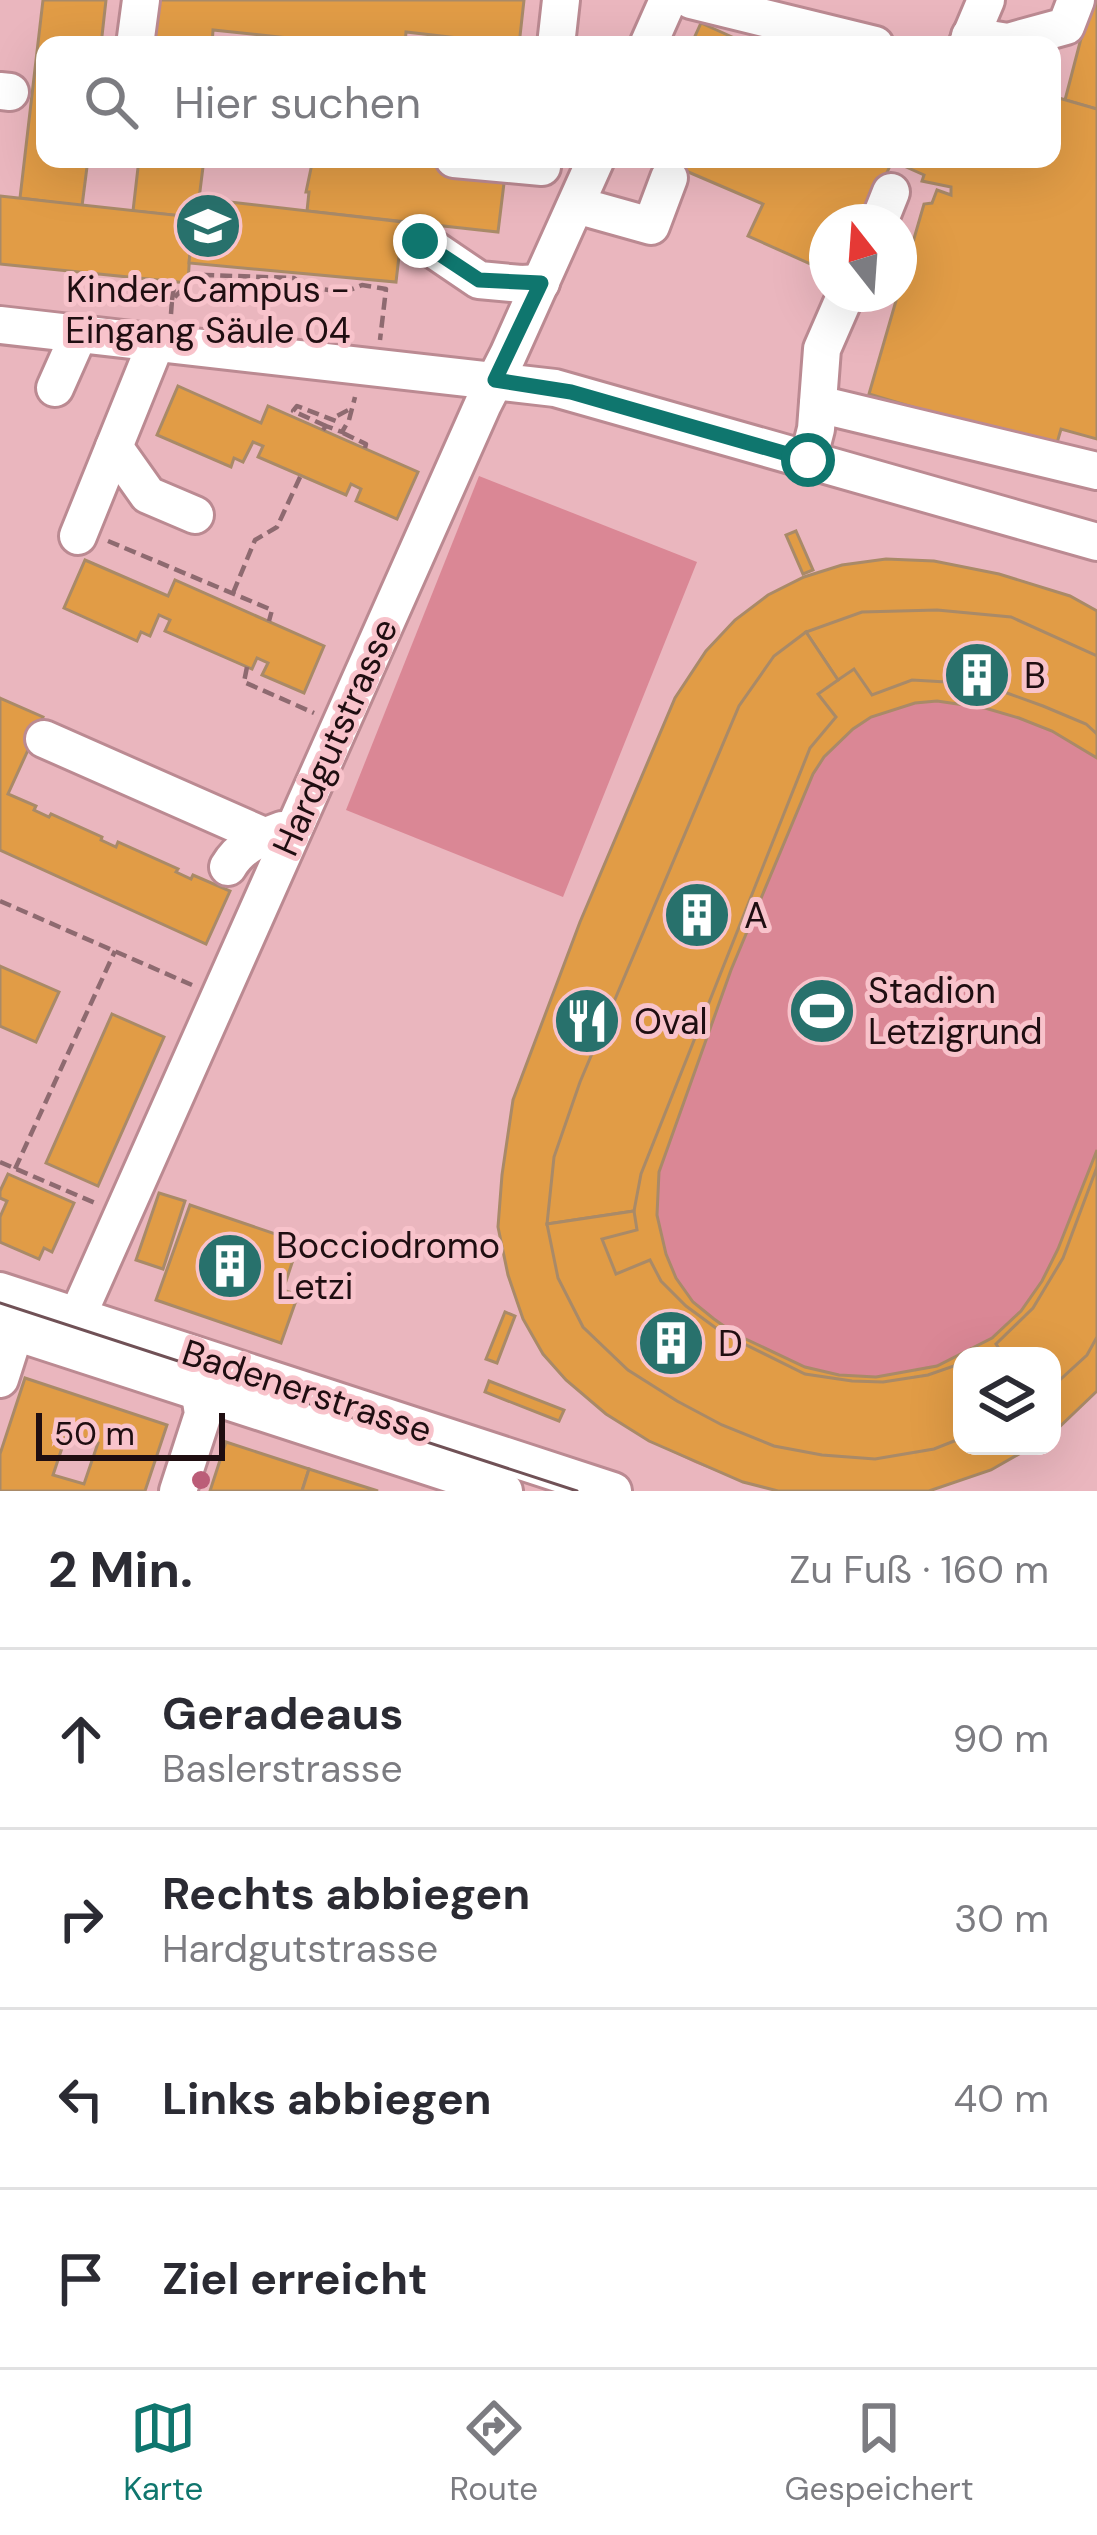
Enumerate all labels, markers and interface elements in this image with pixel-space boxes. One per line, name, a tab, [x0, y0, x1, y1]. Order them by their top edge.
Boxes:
search box	[36, 36, 1061, 168]
icon: search	[78, 69, 144, 135]
text: Hier suchen	[174, 73, 421, 132]
school or university icon: Kinder Campus - Eingang Säule 04	[173, 191, 243, 261]
north arrow	[809, 204, 917, 312]
route end	[393, 214, 447, 268]
place label: Kinder Campus - Eingang Säule 04	[65, 266, 351, 354]
route start	[781, 433, 835, 487]
street label: Hardgutstrasse	[262, 611, 408, 863]
building icon: B	[942, 640, 1012, 710]
place label: B	[1024, 652, 1046, 699]
building icon: A	[662, 880, 732, 950]
place label: A	[744, 892, 768, 939]
place label: Stadion Letzigrund	[868, 967, 1043, 1055]
sports icon: Stadion Letzigrund	[787, 976, 857, 1046]
restaurant icon: Oval	[552, 986, 622, 1056]
place label: Oval	[634, 998, 708, 1045]
place label: Bocciodromo Letzi	[276, 1222, 500, 1310]
building icon: Bocciodromo Letzi	[195, 1231, 265, 1301]
building icon: D	[636, 1308, 706, 1378]
place label: D	[718, 1320, 743, 1367]
street label: Badenerstrasse	[176, 1329, 438, 1453]
map controls	[953, 1347, 1061, 1455]
button: layers	[953, 1347, 1061, 1455]
scale bar	[36, 1407, 225, 1460]
text: 50 m	[54, 1412, 135, 1455]
text: 2 Min.	[48, 1536, 193, 1603]
text: Zu Fuß · 160 m	[789, 1544, 1049, 1595]
text: Geradeaus	[162, 1684, 403, 1743]
icon: ahead	[48, 1706, 114, 1772]
text: 90 m	[953, 1713, 1049, 1764]
text: Baslerstrasse	[162, 1743, 403, 1794]
text: Rechts abbiegen	[162, 1864, 530, 1923]
icon: right	[48, 1886, 114, 1952]
text: 30 m	[954, 1893, 1049, 1944]
text: Hardgutstrasse	[162, 1923, 438, 1974]
icon: left	[48, 2066, 114, 2132]
text: Links abbiegen	[162, 2069, 492, 2128]
text: 40 m	[954, 2073, 1049, 2124]
icon: arrive	[48, 2246, 114, 2312]
text: Ziel erreicht	[162, 2249, 428, 2308]
tab: Karte	[123, 2395, 203, 2510]
tab: Route	[450, 2395, 538, 2510]
tab: Gespeichert	[784, 2395, 974, 2510]

